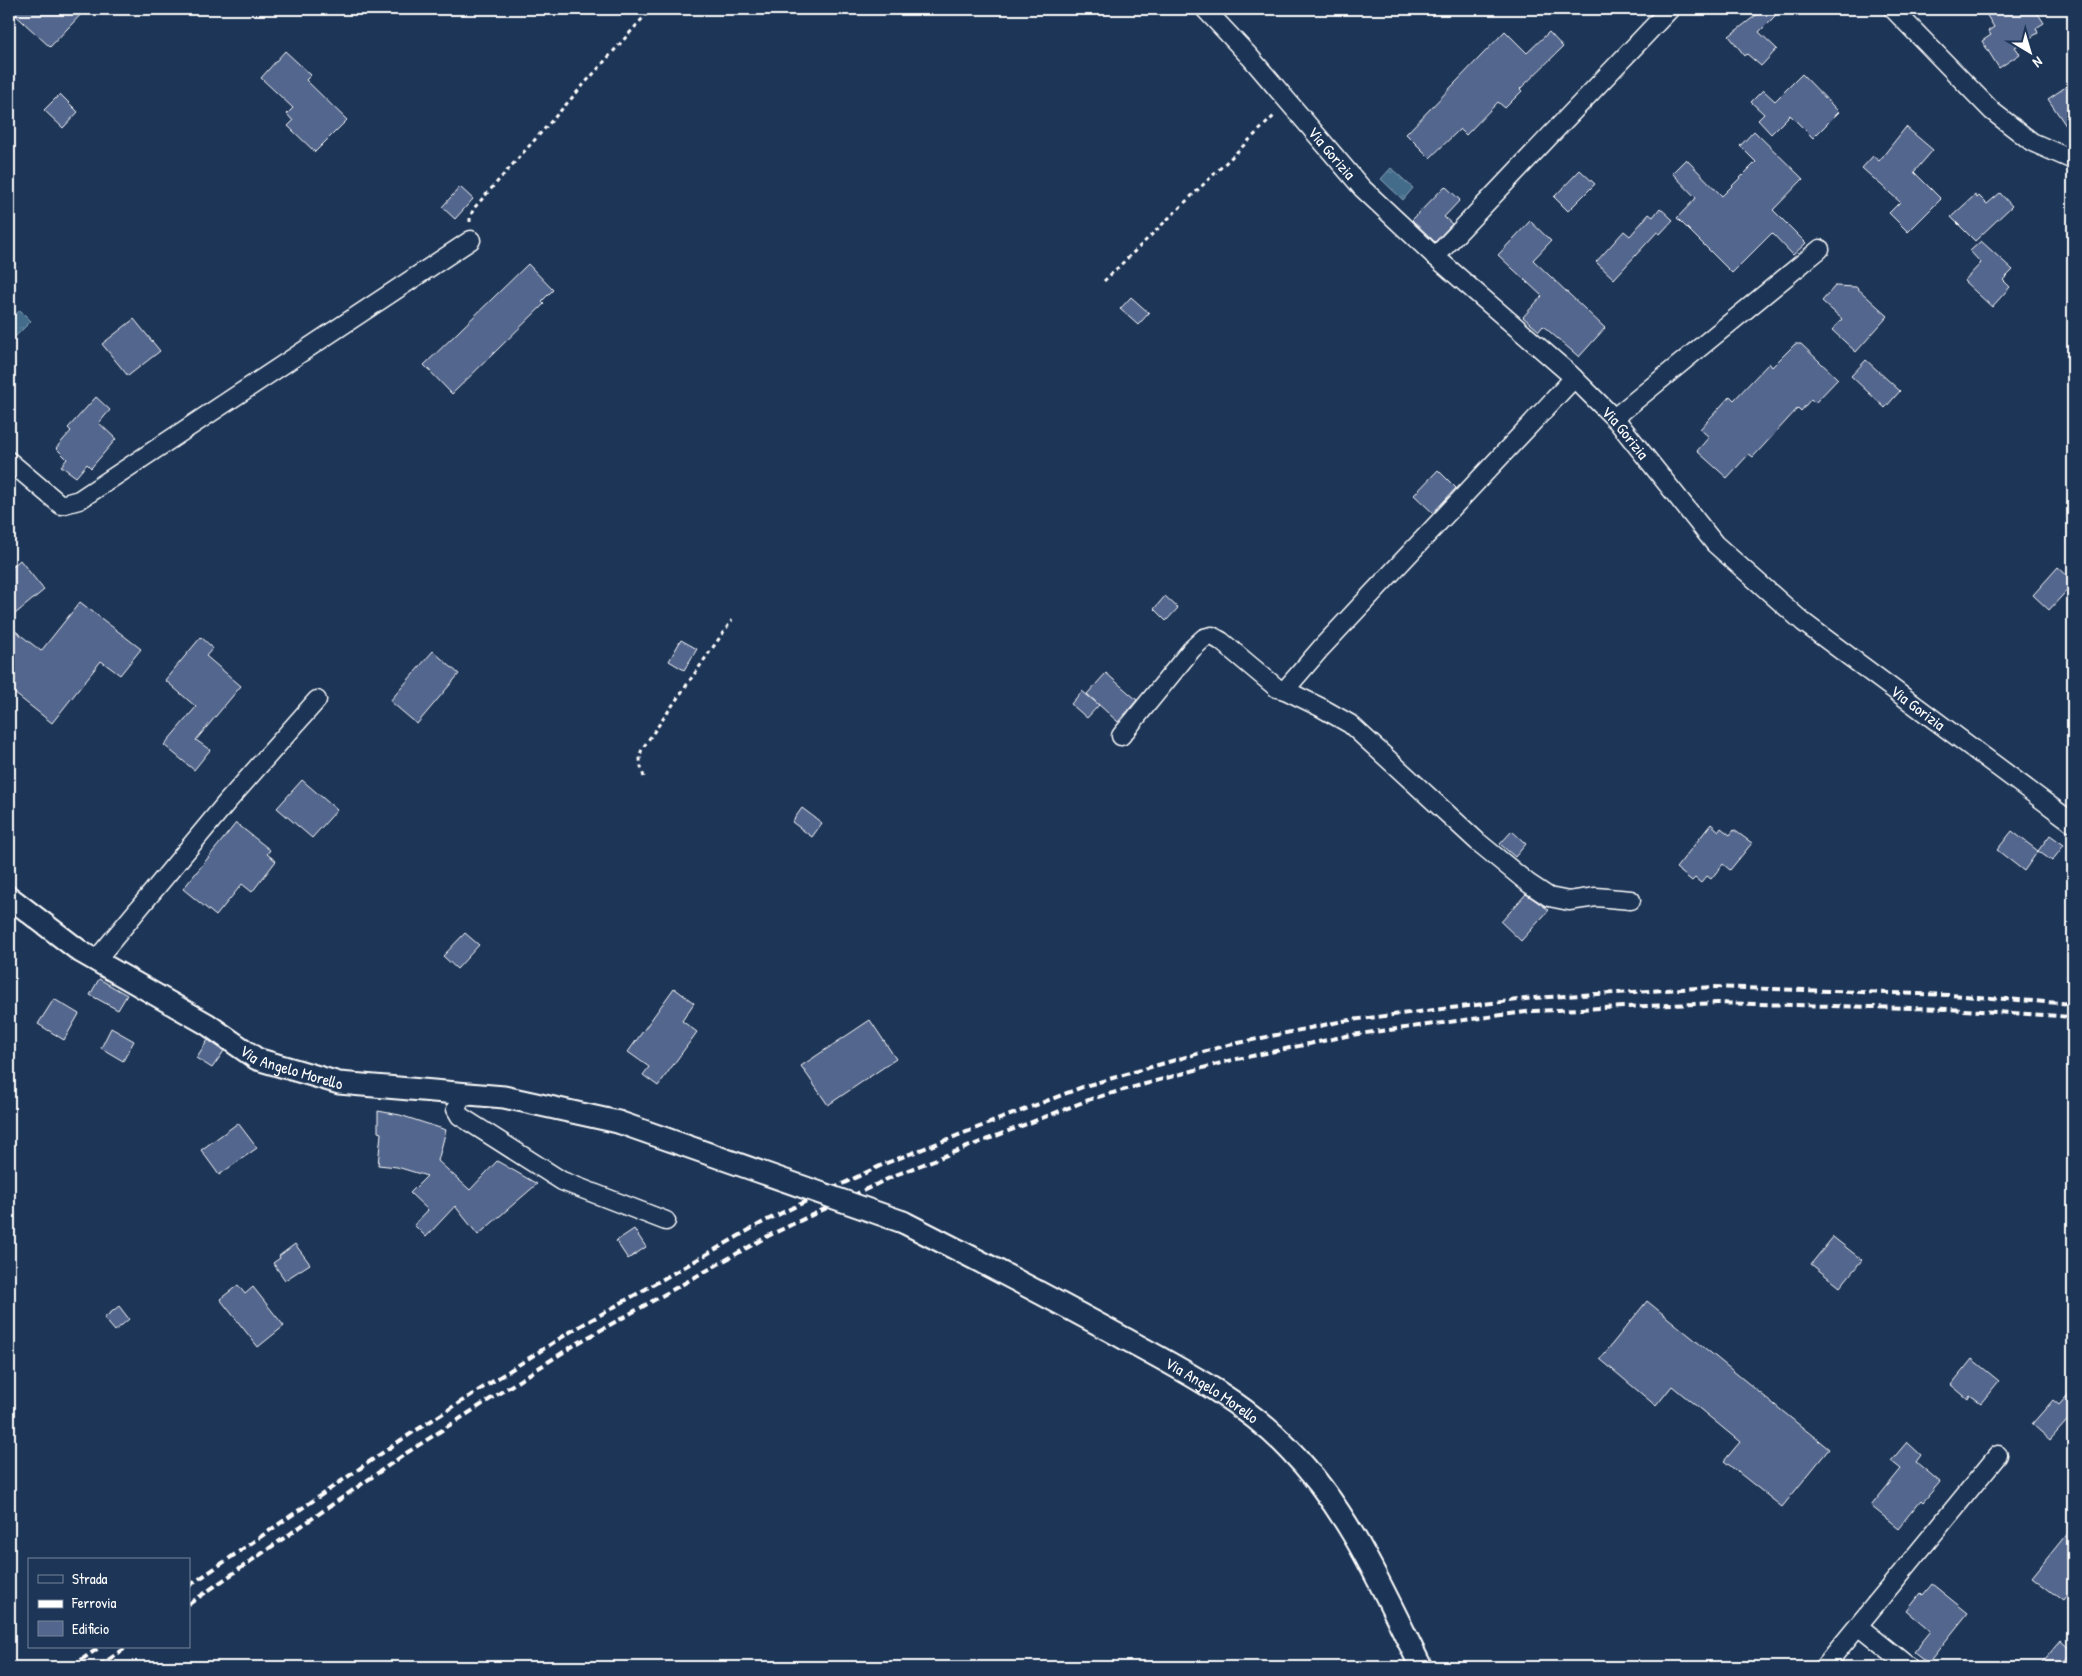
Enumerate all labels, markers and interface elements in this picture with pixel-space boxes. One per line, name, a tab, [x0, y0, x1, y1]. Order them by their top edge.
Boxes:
north arrow	[2004, 28, 2054, 78]
text: N	[2029, 53, 2047, 73]
street label: Via Gorizia	[1303, 122, 1361, 184]
street label: Via Gorizia	[1597, 401, 1654, 464]
street label: Via Gorizia	[1886, 680, 1950, 735]
street label: Via Angelo Morello	[236, 1039, 344, 1094]
street label: Via Angelo Morello	[1161, 1352, 1264, 1429]
legend	[28, 1558, 190, 1648]
text: Strada	[72, 1568, 108, 1589]
text: Ferrovia	[71, 1592, 117, 1613]
text: Edificio	[72, 1618, 109, 1639]

